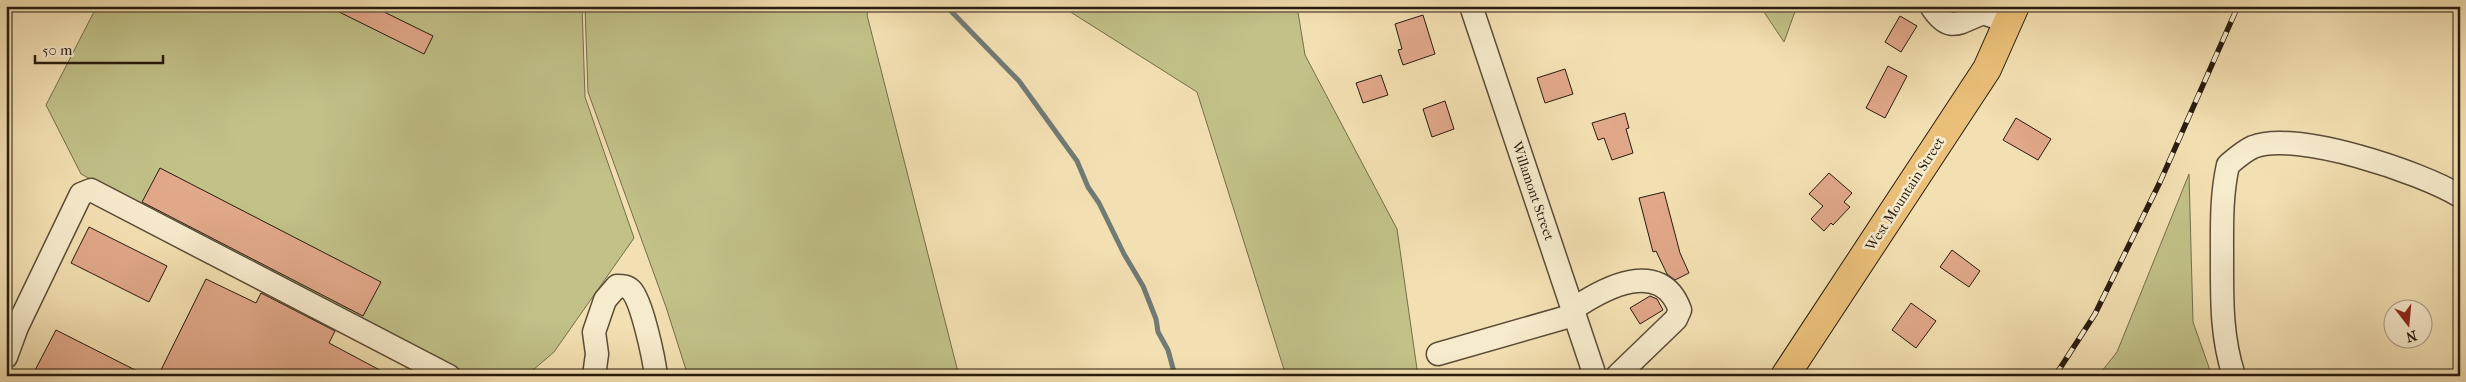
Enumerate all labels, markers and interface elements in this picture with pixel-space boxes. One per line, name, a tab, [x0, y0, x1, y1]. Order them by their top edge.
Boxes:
scale bar	[35, 32, 162, 64]
text: 50 m	[42, 41, 73, 59]
street label: West Mountain Street	[1861, 134, 1948, 255]
street label: Willamont Street	[1508, 138, 1558, 243]
north arrow	[2384, 300, 2434, 350]
text: N	[2404, 326, 2419, 346]

